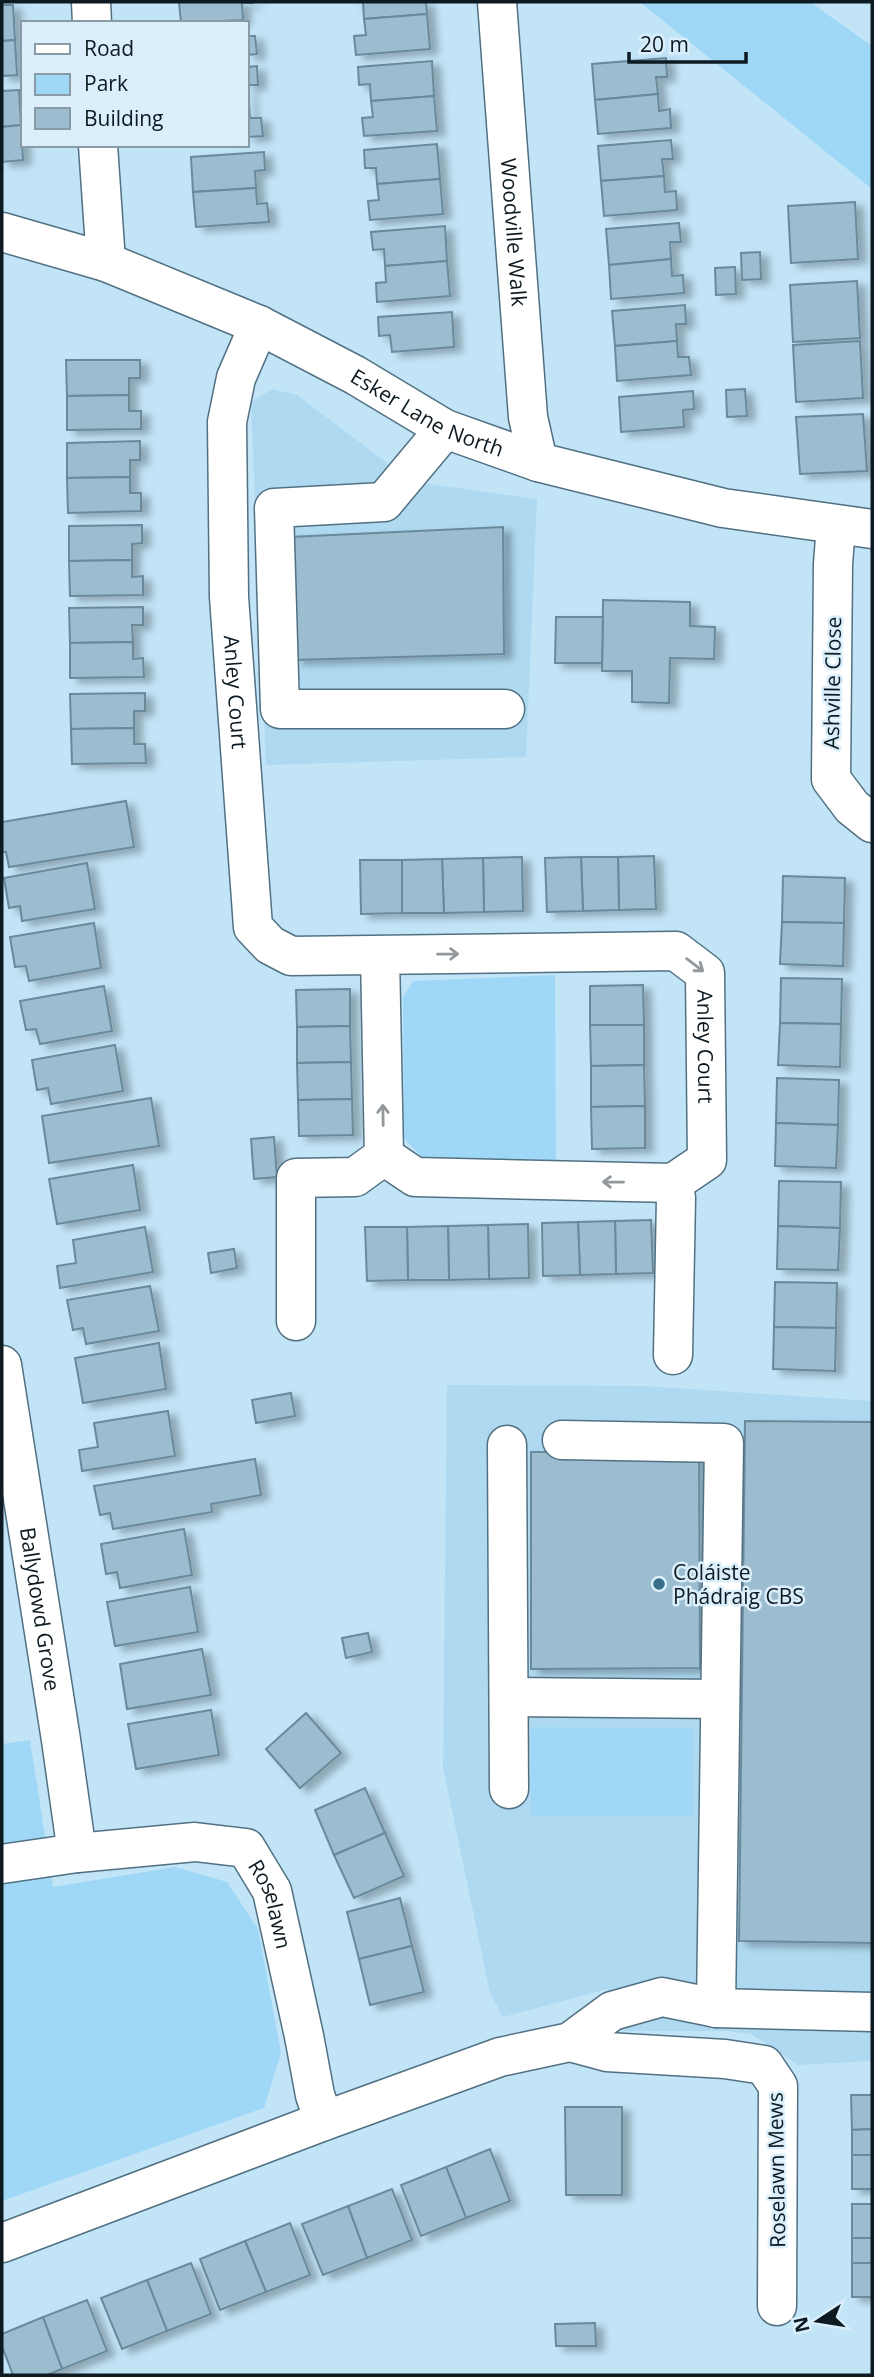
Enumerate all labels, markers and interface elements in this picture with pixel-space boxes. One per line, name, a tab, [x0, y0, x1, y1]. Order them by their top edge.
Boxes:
legend	[21, 21, 248, 147]
scale bar	[629, 21, 746, 65]
text: 20 m	[640, 30, 689, 58]
text: Road	[84, 34, 134, 62]
text: Park	[84, 69, 128, 97]
text: Building	[84, 104, 163, 132]
street label: Woodville Walk	[495, 157, 534, 308]
street label: Esker Lane North	[346, 362, 508, 463]
street label: Ashville Close	[817, 616, 847, 750]
street label: Anley Court	[218, 634, 254, 750]
one-way arrow	[437, 947, 460, 961]
one-way arrow	[686, 958, 704, 973]
street label: Anley Court	[691, 989, 720, 1104]
one-way arrow	[376, 1104, 390, 1127]
one-way arrow	[601, 1175, 624, 1188]
street label: Ballydowd Grove	[14, 1525, 67, 1693]
place label: Coláiste Phádraig CBS	[673, 1558, 804, 1610]
marker: Coláiste Phádraig CBS	[651, 1576, 667, 1592]
street label: Roselawn	[242, 1854, 298, 1952]
street label: Roselawn Mews	[761, 2092, 791, 2248]
north arrow	[783, 2286, 853, 2356]
text: N	[787, 2314, 816, 2335]

